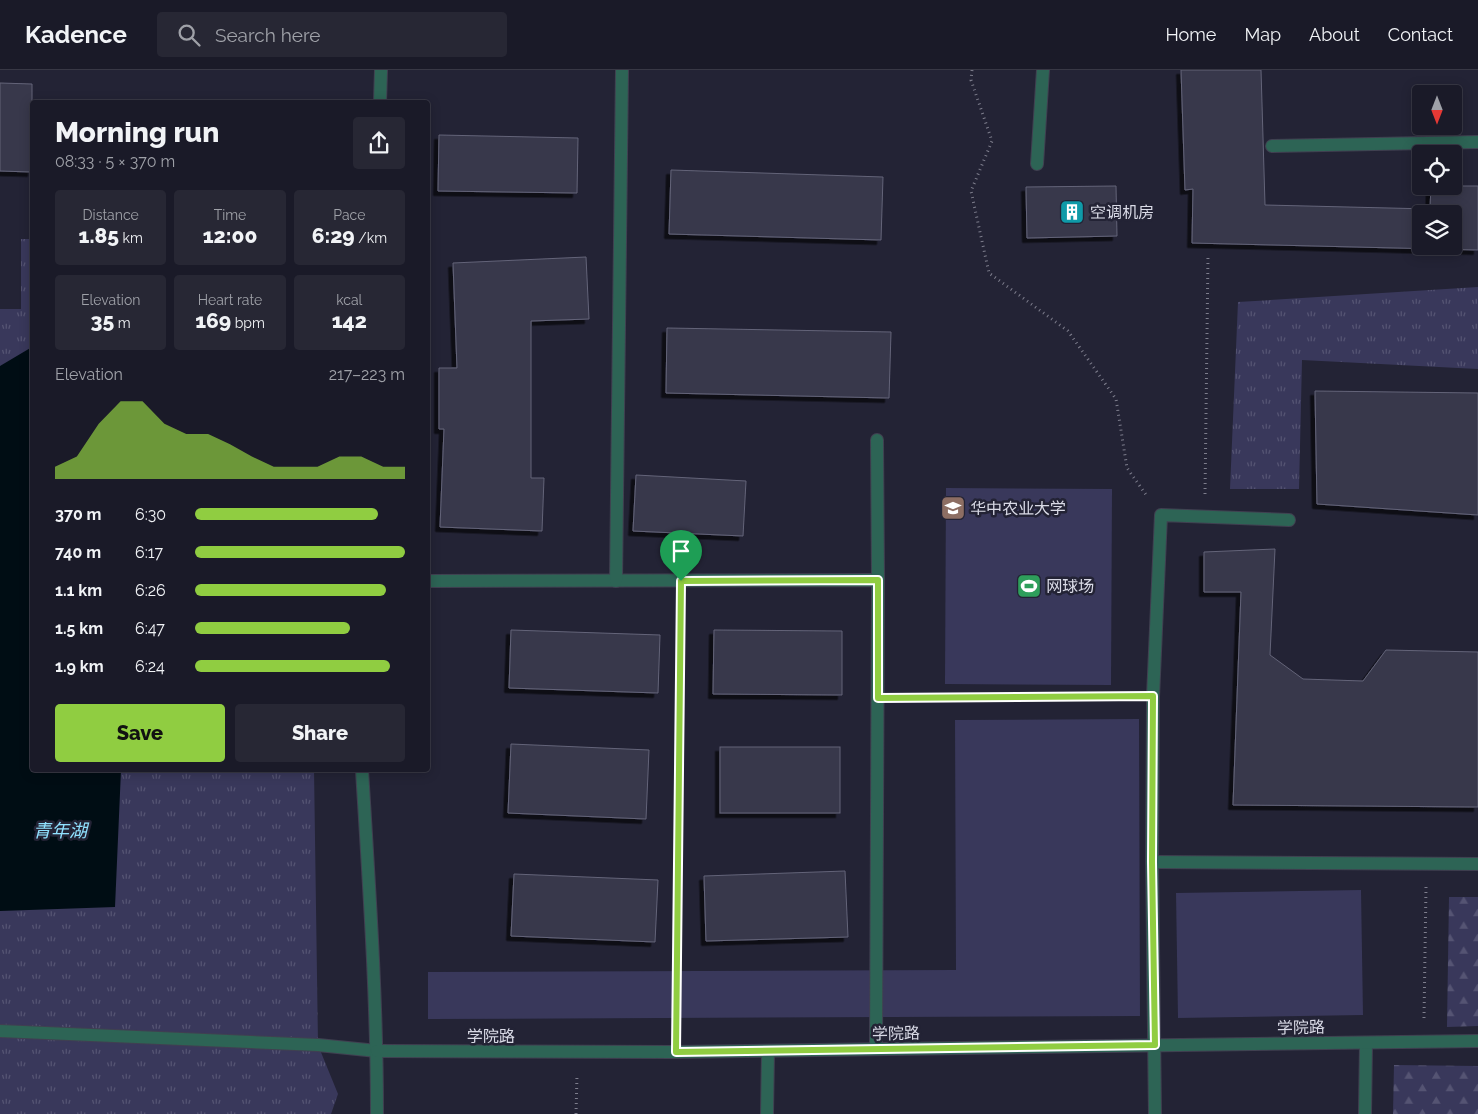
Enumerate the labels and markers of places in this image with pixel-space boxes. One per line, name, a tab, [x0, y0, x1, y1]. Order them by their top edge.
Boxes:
building icon: 空调机房	[1059, 199, 1085, 225]
place label: 空调机房	[1090, 203, 1154, 222]
school or university icon: 华中农业大学	[940, 495, 966, 521]
place label: 华中农业大学	[970, 499, 1066, 518]
pin	[660, 530, 702, 581]
sports icon: 网球场	[1016, 573, 1042, 599]
place label: 网球场	[1046, 577, 1094, 596]

